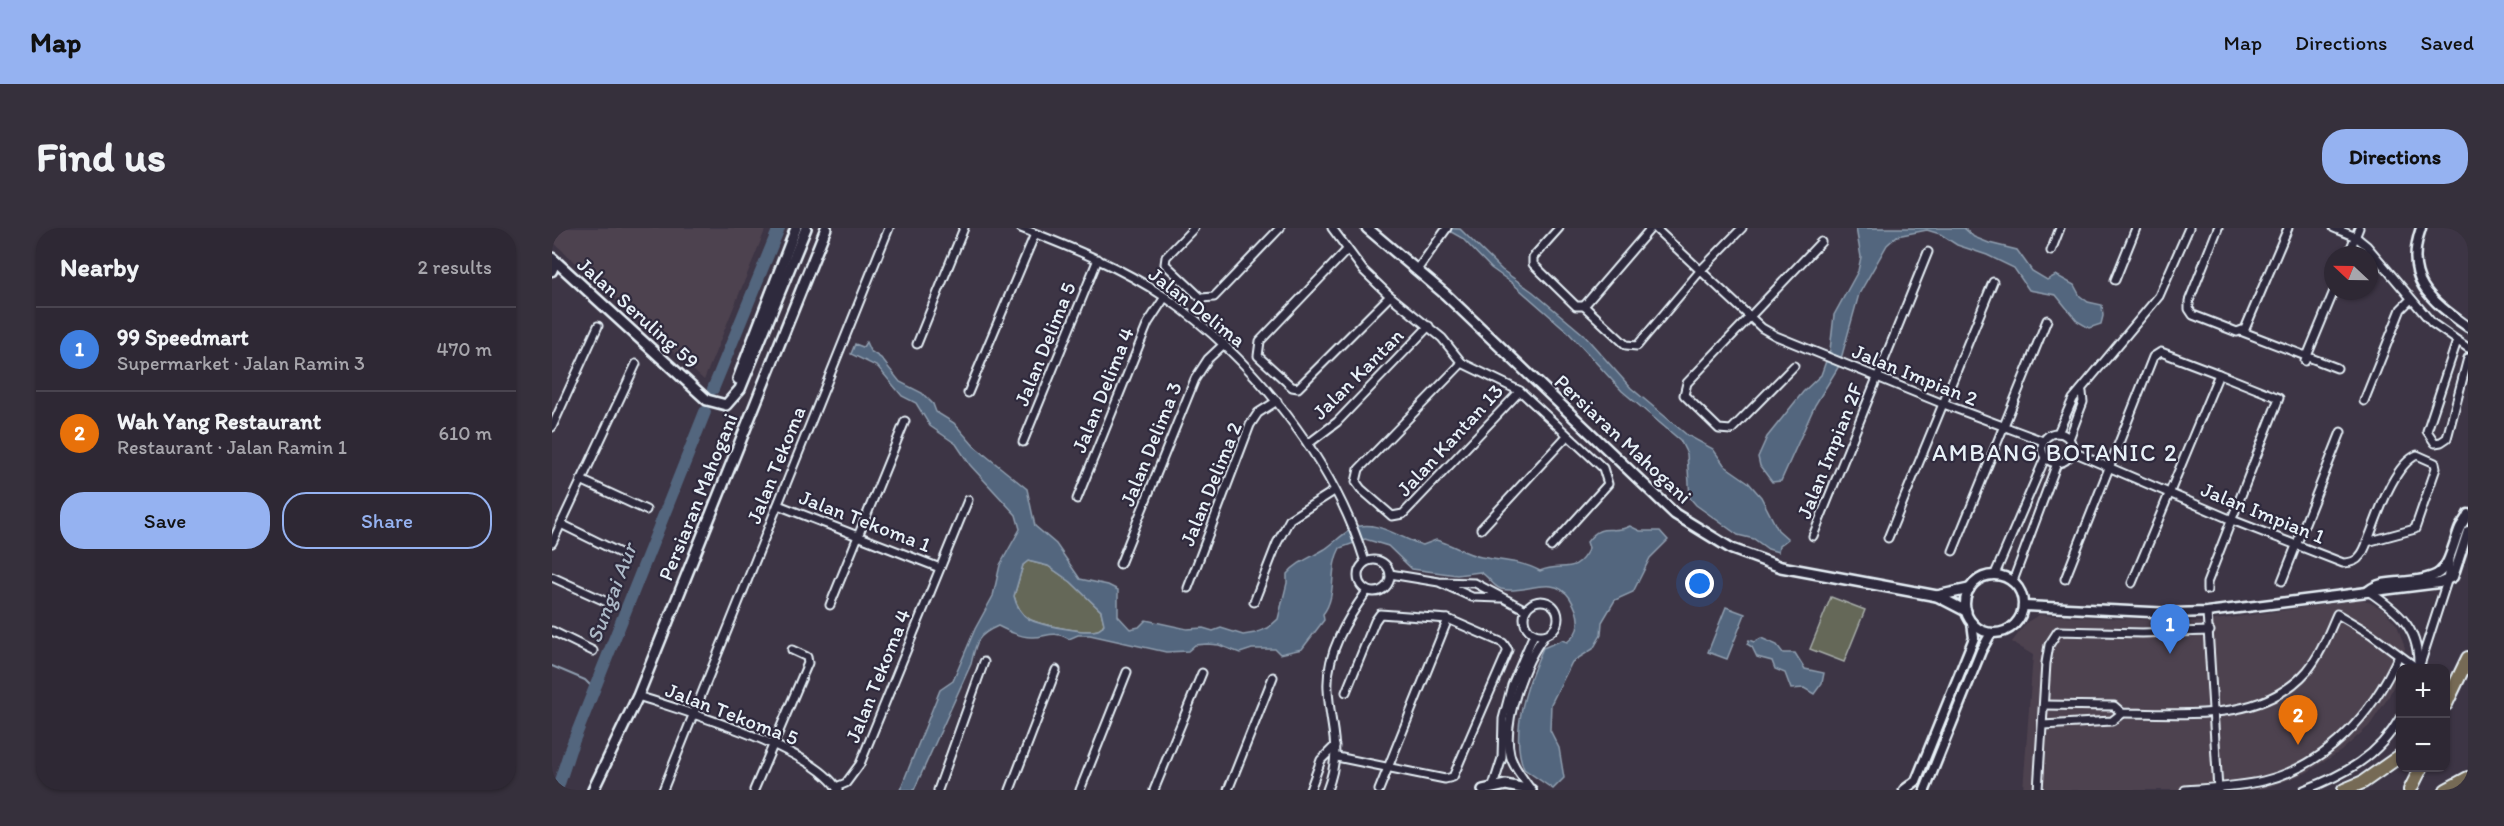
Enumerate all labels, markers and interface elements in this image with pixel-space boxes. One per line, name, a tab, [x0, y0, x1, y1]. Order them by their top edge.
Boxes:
text: Map	[30, 25, 81, 59]
text: Map	[2224, 30, 2262, 55]
text: Directions	[2295, 30, 2387, 55]
text: Saved	[2420, 30, 2474, 55]
button: Directions	[2322, 129, 2468, 184]
text: Find us	[36, 131, 166, 182]
north arrow	[2324, 246, 2378, 300]
text: Nearby	[60, 251, 139, 283]
street label: Jalan Seruling 59	[572, 252, 704, 374]
text: 2 results	[418, 255, 492, 279]
street label: Jalan Delima	[1144, 261, 1251, 352]
street label: Jalan Delima 5	[1008, 278, 1081, 409]
street label: Jalan Delima 4	[1066, 323, 1139, 456]
street label: Jalan Kantan	[1307, 323, 1409, 425]
text: 99 Speedmart	[117, 324, 249, 351]
text: 1	[75, 337, 84, 361]
text: 470 m	[436, 337, 492, 361]
street label: Jalan Impian 2	[1849, 338, 1981, 411]
text: Supermarket · Jalan Ramin 3	[117, 351, 365, 375]
street label: Persiaran Mahogani	[1550, 369, 1697, 509]
street label: Jalan Delima 3	[1114, 378, 1187, 510]
street label: Jalan Kantan 13	[1391, 378, 1508, 501]
street label: Jalan Impian 2F	[1791, 379, 1868, 522]
street label: Jalan Tekoma	[741, 402, 810, 527]
text: Wah Yang Restaurant	[117, 408, 321, 435]
street label: Persiaran Mahogani	[653, 409, 743, 584]
street label: Jalan Delima 2	[1174, 418, 1247, 549]
text: 2	[74, 421, 85, 445]
text: 610 m	[439, 421, 492, 445]
text: Restaurant · Jalan Ramin 1	[117, 435, 347, 459]
district label: AMBANG BOTANIC 2	[1932, 438, 2178, 467]
street label: Jalan Impian 1	[2198, 476, 2329, 549]
street label: Jalan Tekoma 1	[796, 484, 935, 557]
button: Save	[60, 492, 270, 549]
button: Share	[282, 492, 492, 549]
water label: Sungai Aur	[580, 538, 644, 647]
your location	[1685, 569, 1714, 598]
pin: 1	[2150, 604, 2190, 654]
street label: Jalan Tekoma 4	[839, 605, 916, 746]
map controls	[2396, 664, 2450, 772]
button: +	[2396, 664, 2450, 718]
street label: Jalan Tekoma 5	[662, 677, 802, 750]
pin: 2	[2278, 696, 2318, 745]
button: −	[2396, 718, 2450, 772]

